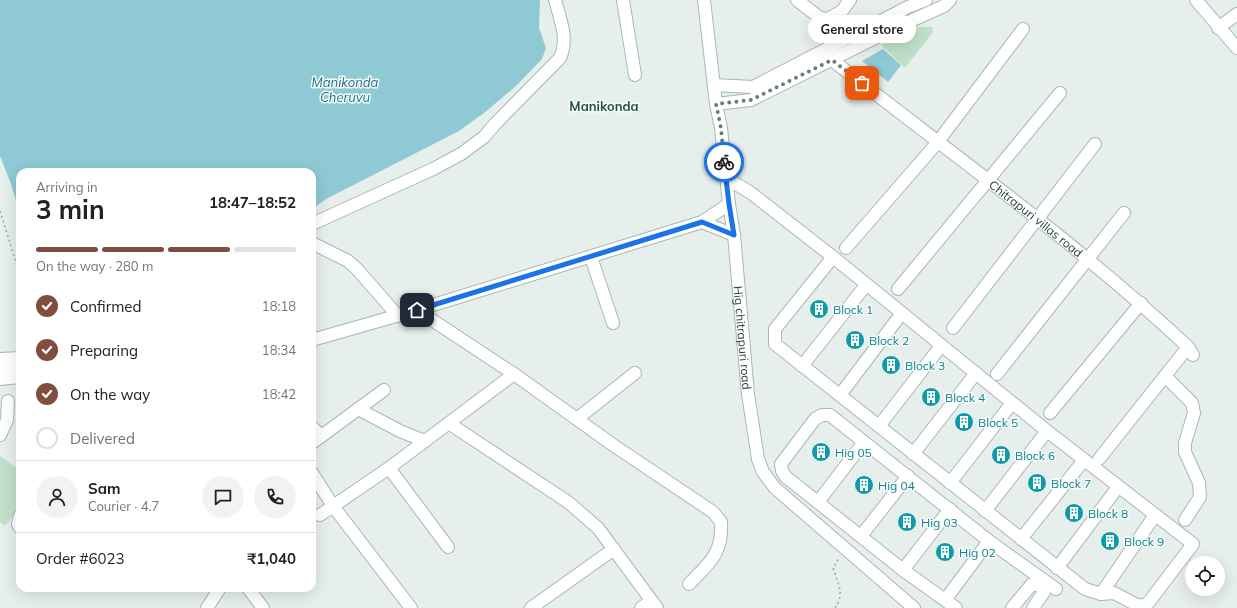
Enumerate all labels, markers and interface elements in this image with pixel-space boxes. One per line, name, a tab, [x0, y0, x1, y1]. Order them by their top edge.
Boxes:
callout: General store	[808, 15, 916, 43]
text: General store	[821, 21, 903, 37]
pin	[845, 66, 879, 100]
icon: bag	[851, 72, 873, 94]
water label: Manikonda Cheruvu	[312, 74, 379, 105]
district label: Manikonda	[569, 98, 639, 114]
courier	[704, 142, 744, 182]
icon: bike	[713, 151, 735, 173]
street label: Chitrapuri villas road	[986, 176, 1086, 260]
text: Arriving in	[36, 179, 98, 195]
text: 3 min	[36, 193, 105, 226]
text: 18:47–18:52	[209, 193, 296, 212]
text: On the way · 280 m	[36, 258, 153, 274]
street label: Hig chitrapuri road	[731, 285, 755, 390]
pin	[400, 293, 434, 327]
icon: check	[36, 295, 58, 317]
text: Confirmed	[70, 297, 141, 316]
text: 18:18	[262, 298, 296, 314]
building icon: Block 1	[808, 298, 830, 320]
icon: home	[406, 299, 428, 321]
place label: Block 1	[833, 302, 873, 317]
building icon: Block 2	[844, 329, 866, 351]
place label: Block 2	[869, 333, 909, 348]
icon: check	[36, 339, 58, 361]
text: Preparing	[70, 341, 138, 360]
text: 18:34	[262, 342, 296, 358]
building icon: Block 3	[880, 354, 902, 376]
place label: Block 3	[905, 358, 945, 373]
icon: check	[36, 383, 58, 405]
text: On the way	[70, 385, 150, 404]
text: 18:42	[262, 386, 296, 402]
building icon: Block 4	[920, 386, 942, 408]
place label: Block 4	[945, 390, 985, 405]
building icon: Block 5	[953, 411, 975, 433]
place label: Block 5	[978, 415, 1018, 430]
text: Delivered	[70, 429, 135, 448]
building icon: Hig 05	[810, 441, 832, 463]
building icon: Block 6	[990, 444, 1012, 466]
place label: Hig 05	[835, 445, 872, 460]
place label: Block 6	[1015, 448, 1055, 463]
building icon: Block 7	[1026, 472, 1048, 494]
building icon: Hig 04	[853, 474, 875, 496]
button: person	[36, 476, 78, 518]
button: chat	[202, 476, 244, 518]
button: phone	[254, 476, 296, 518]
place label: Block 7	[1051, 476, 1091, 491]
place label: Hig 04	[878, 478, 915, 493]
text: Sam	[88, 479, 120, 498]
text: Courier · 4.7	[88, 498, 159, 514]
building icon: Block 8	[1063, 502, 1085, 524]
place label: Block 8	[1088, 506, 1128, 521]
building icon: Hig 03	[896, 511, 918, 533]
place label: Hig 03	[921, 515, 958, 530]
building icon: Block 9	[1099, 530, 1121, 552]
place label: Block 9	[1124, 534, 1164, 549]
building icon: Hig 02	[934, 541, 956, 563]
place label: Hig 02	[959, 545, 996, 560]
text: Order #6023	[36, 549, 124, 568]
text: ₹1,040	[247, 549, 296, 568]
map controls	[1185, 556, 1225, 596]
button: locate	[1185, 556, 1225, 596]

